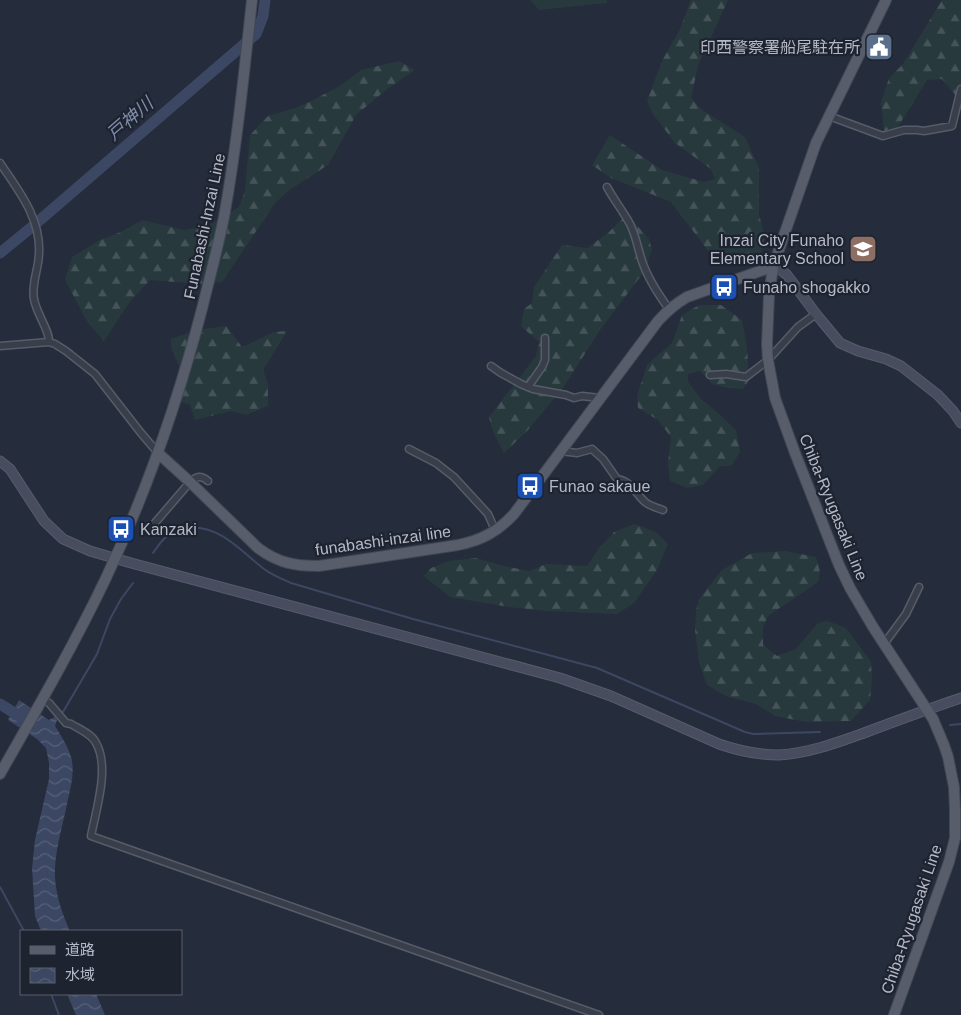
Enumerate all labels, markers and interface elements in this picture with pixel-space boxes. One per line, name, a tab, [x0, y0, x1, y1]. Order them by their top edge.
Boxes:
public building icon: 印西警察署船尾駐在所	[864, 32, 894, 62]
place label: 印西警察署船尾駐在所	[700, 39, 860, 56]
water label: 戸神川	[103, 92, 158, 144]
street label: Funabashi-Inzai Line	[181, 152, 228, 301]
place label: Inzai City Funaho Elementary School	[710, 232, 844, 267]
school or university icon: Inzai City Funaho Elementary School	[848, 234, 878, 264]
bus stop icon: Funaho shogakko	[709, 272, 739, 302]
place label: Funaho shogakko	[743, 279, 870, 296]
street label: Chiba-Ryugasaki Line	[796, 431, 871, 583]
bus stop icon: Funao sakaue	[515, 471, 545, 501]
place label: Funao sakaue	[549, 478, 651, 495]
bus stop icon: Kanzaki	[106, 514, 136, 544]
place label: Kanzaki	[140, 521, 197, 538]
street label: funabashi-inzai line	[314, 523, 452, 558]
street label: Chiba-Ryugasaki Line	[878, 842, 945, 996]
legend	[20, 930, 182, 995]
text: 道路	[65, 941, 95, 958]
text: 水域	[65, 966, 95, 983]

